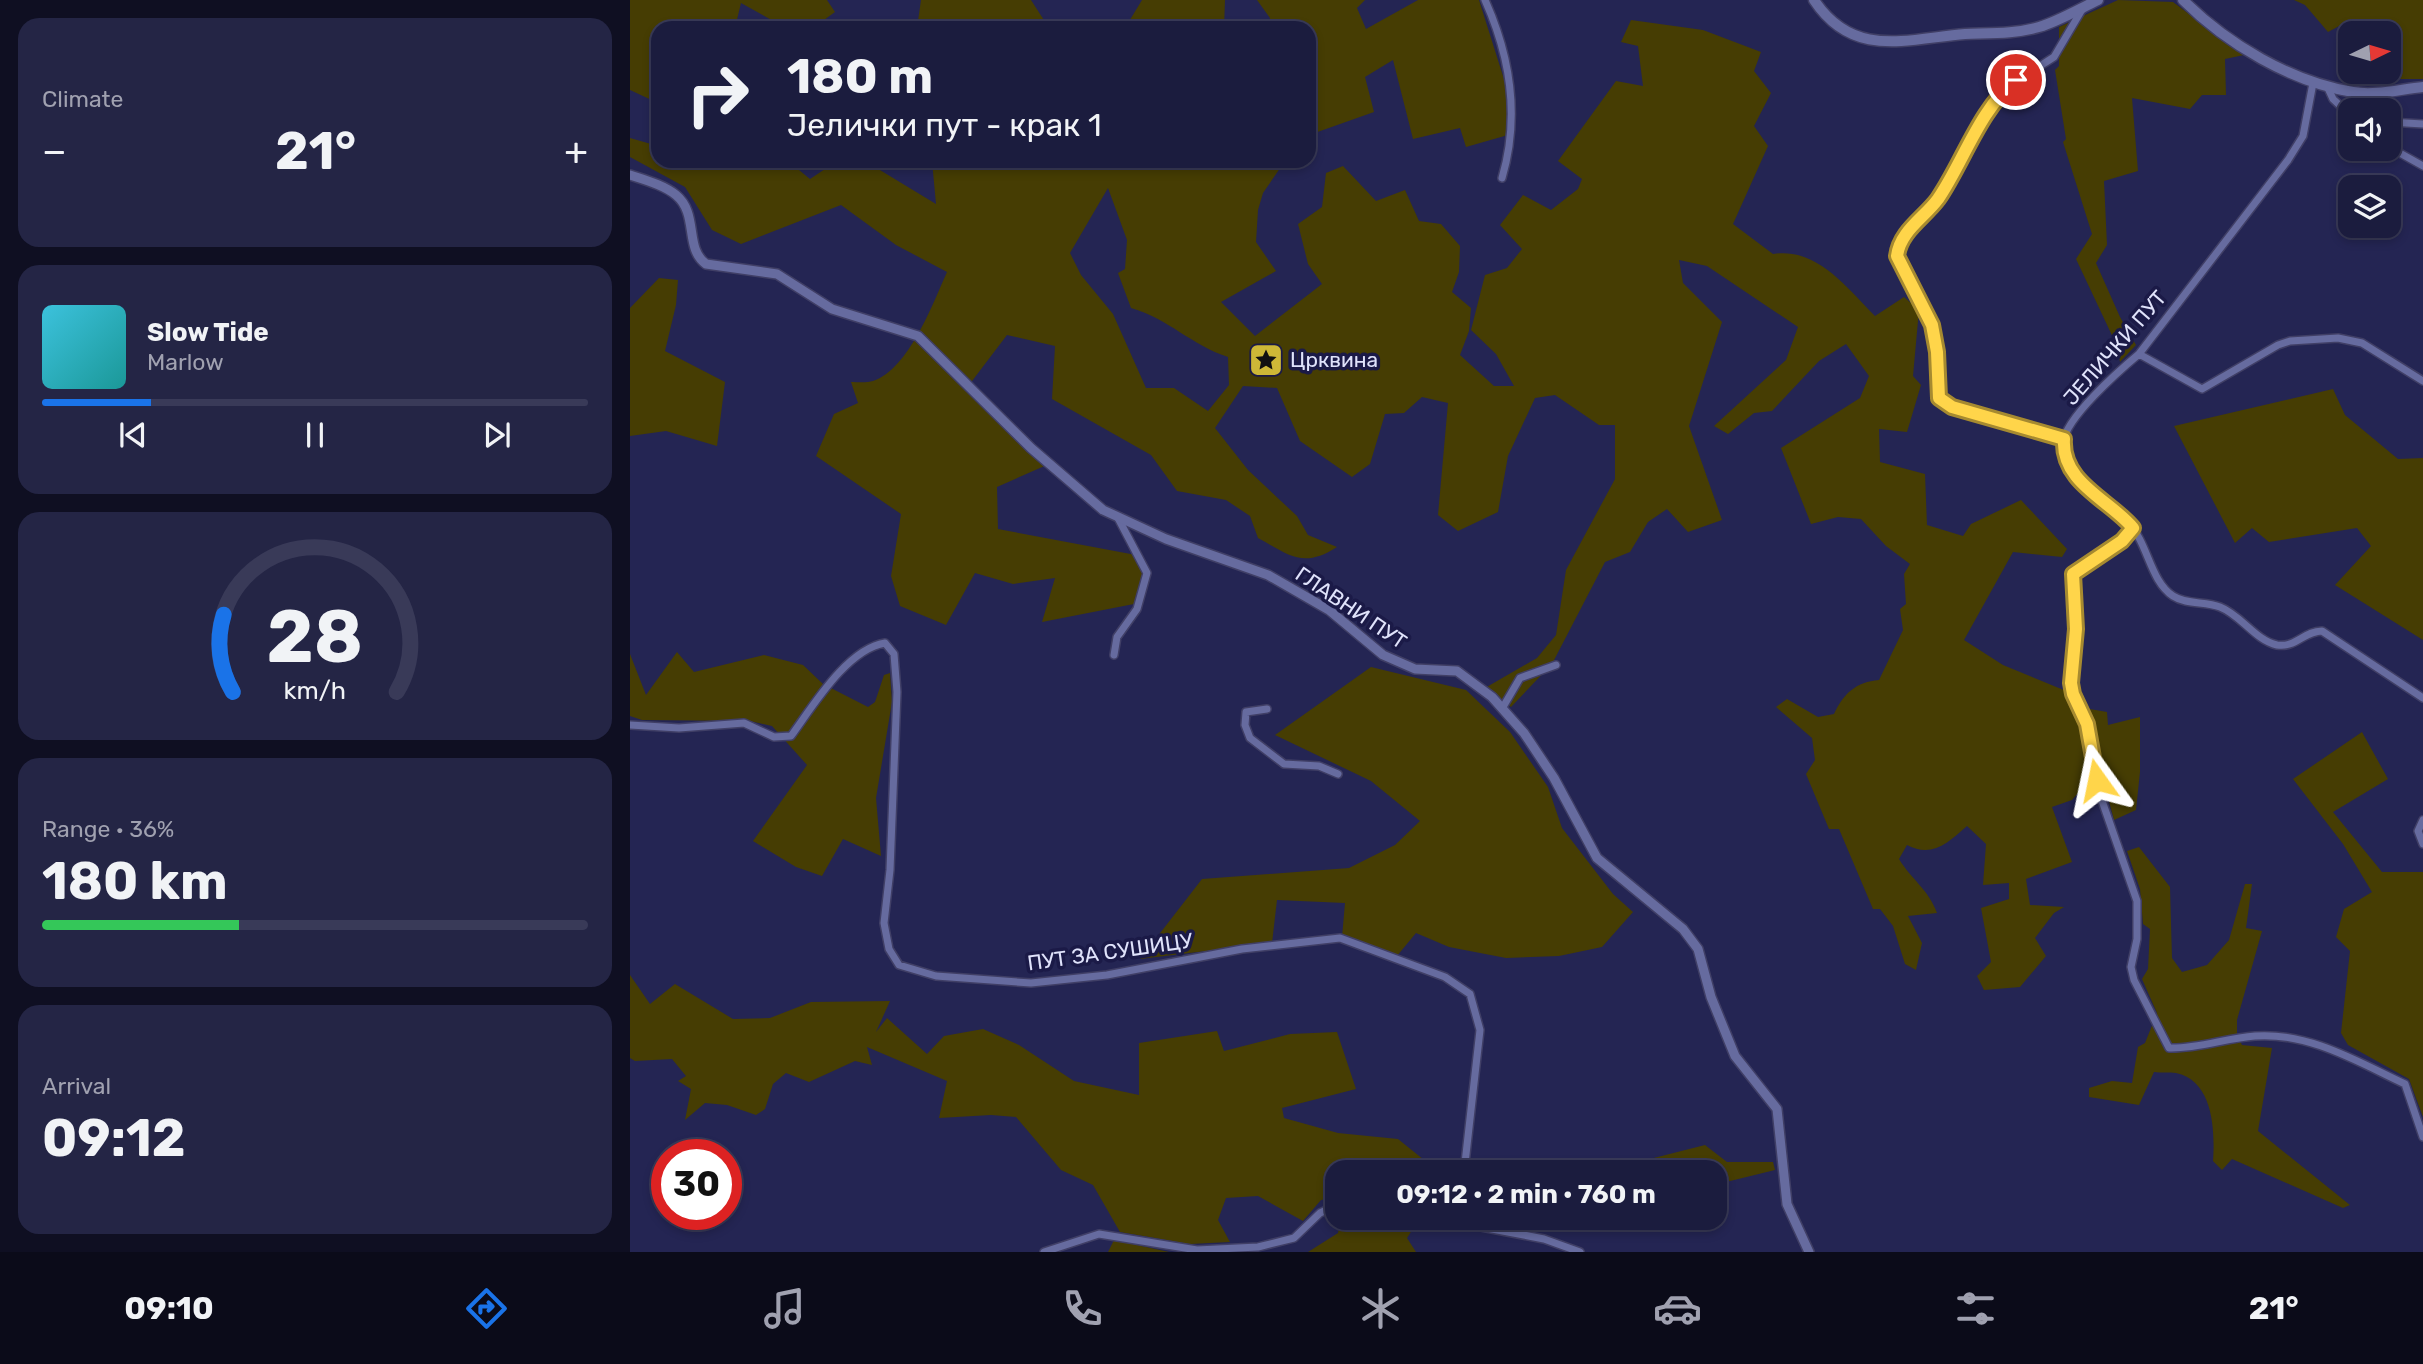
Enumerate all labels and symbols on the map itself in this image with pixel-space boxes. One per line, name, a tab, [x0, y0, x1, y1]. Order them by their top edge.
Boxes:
north arrow	[2338, 21, 2401, 84]
pin	[1986, 50, 2046, 110]
street label: ЈЕЛИЧКИ ПУТ	[2058, 285, 2171, 410]
place icon: Црквина	[1247, 341, 1285, 379]
place label: Црквина	[1290, 347, 1378, 372]
street label: ГЛАВНИ ПУТ	[1291, 561, 1412, 654]
position arrow	[2060, 743, 2134, 817]
street label: ПУТ ЗА СУШИЦУ	[1026, 927, 1195, 975]
speed limit sign: 30	[651, 1139, 742, 1230]

